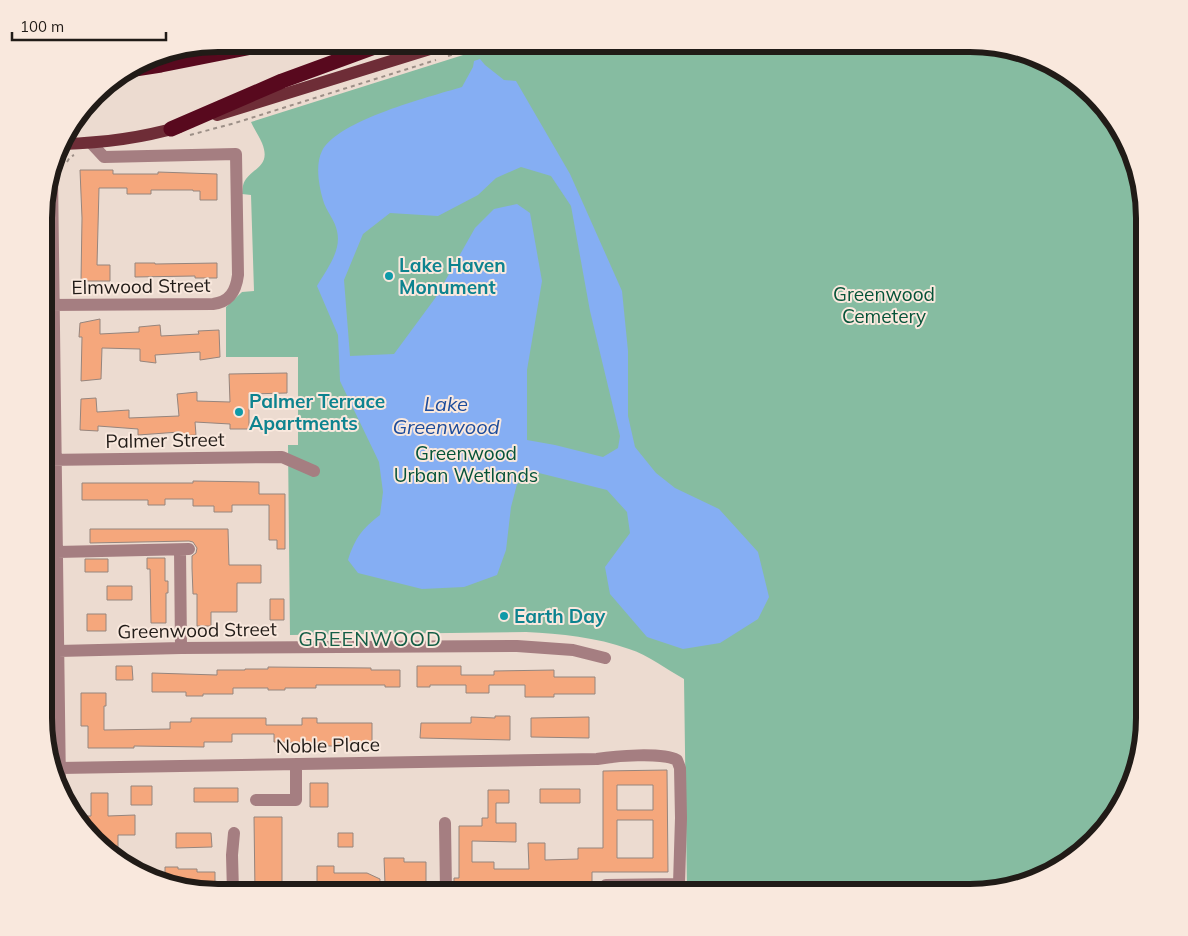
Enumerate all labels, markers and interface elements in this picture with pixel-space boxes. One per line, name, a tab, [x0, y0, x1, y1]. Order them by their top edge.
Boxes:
scale bar	[12, 10, 166, 42]
text: 100 m	[20, 17, 64, 36]
place label: Lake Haven Monument	[399, 253, 506, 299]
marker: Lake Haven Monument	[383, 270, 395, 282]
street label: Elmwood Street	[71, 273, 211, 299]
park label: Greenwood Cemetery	[833, 282, 935, 328]
place label: Palmer Terrace Apartments	[249, 389, 385, 435]
water label: Lake Greenwood	[392, 391, 500, 439]
marker: Palmer Terrace Apartments	[233, 406, 245, 418]
street label: Palmer Street	[105, 427, 225, 453]
park label: Greenwood Urban Wetlands	[394, 441, 538, 487]
place label: Earth Day	[514, 604, 606, 628]
marker: Earth Day	[498, 610, 510, 622]
street label: Greenwood Street	[117, 617, 277, 643]
district label: GREENWOOD	[298, 626, 442, 651]
street label: Noble Place	[276, 732, 380, 758]

